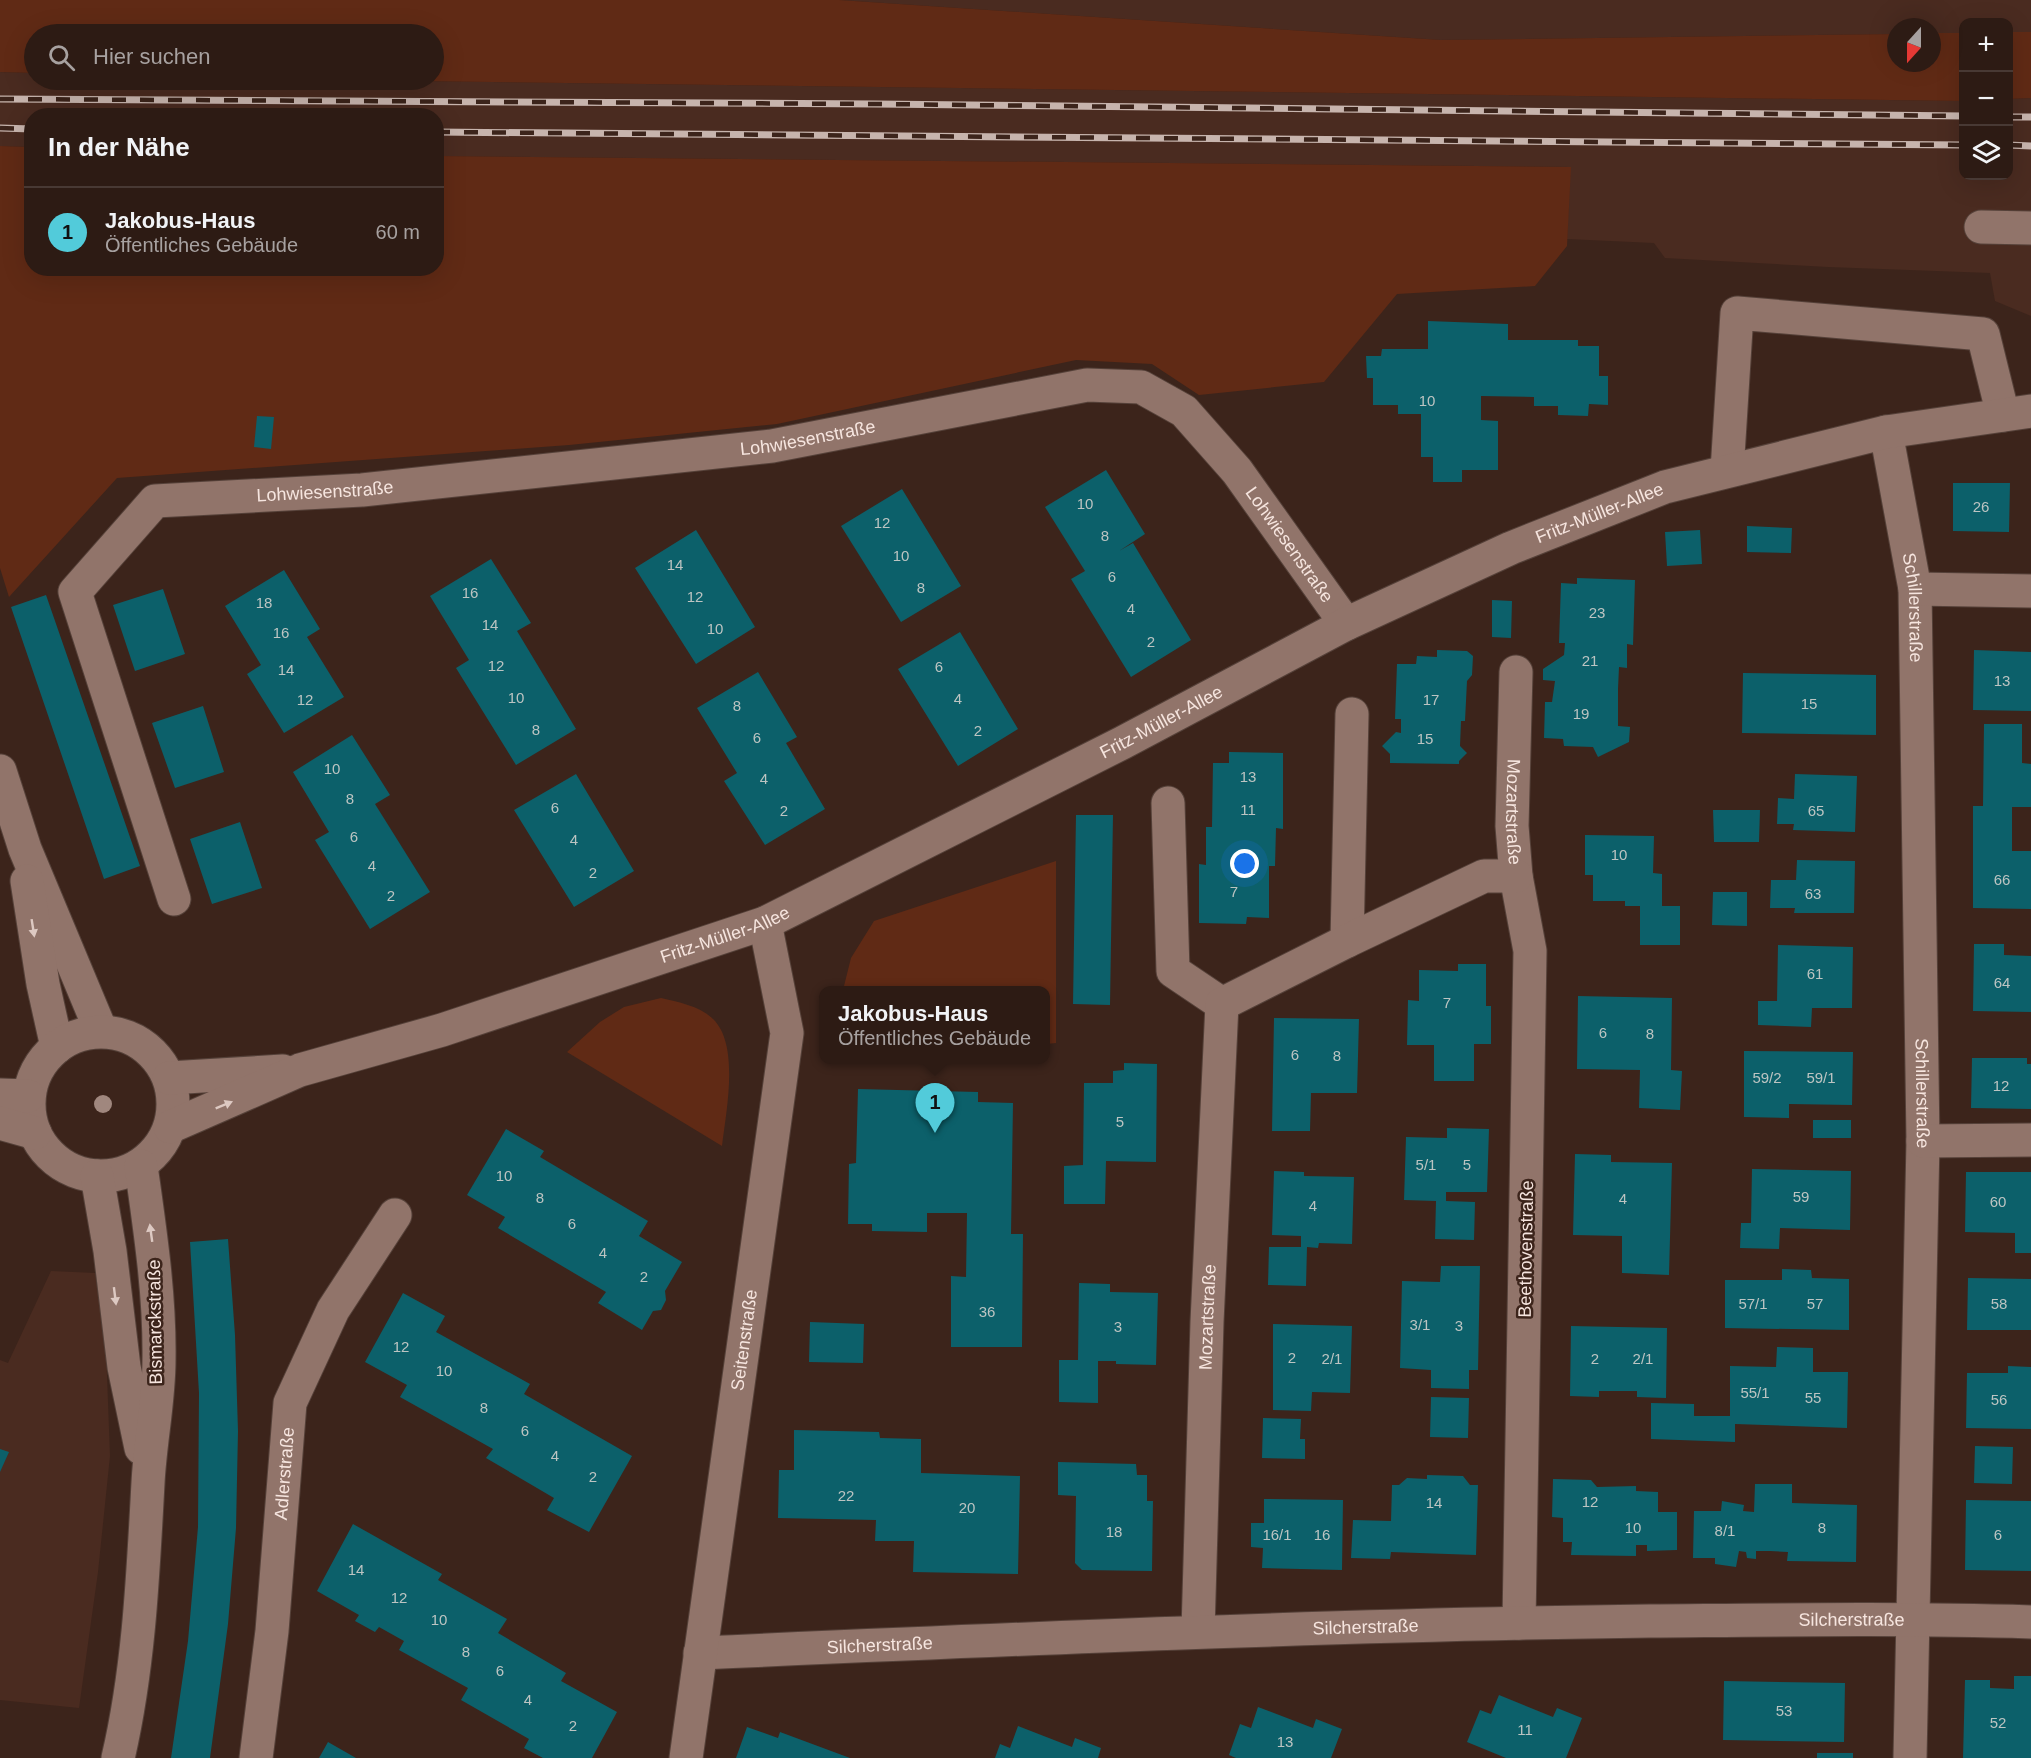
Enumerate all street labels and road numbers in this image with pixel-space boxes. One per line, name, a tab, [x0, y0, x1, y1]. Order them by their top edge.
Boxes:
street label: Lohwiesenstraße	[739, 416, 877, 459]
street label: Lohwiesenstraße	[256, 477, 394, 506]
street label: Fritz-Müller-Allee	[1533, 479, 1666, 547]
street label: Lohwiesenstraße	[1242, 483, 1337, 606]
street label: Schillerstraße	[1898, 551, 1926, 663]
street label: Fritz-Müller-Allee	[1096, 681, 1226, 763]
street label: Mozartstraße	[1502, 759, 1525, 866]
street label: Fritz-Müller-Allee	[658, 902, 793, 967]
street label: Schillerstraße	[1912, 1038, 1933, 1149]
street label: Beethovenstraße	[1515, 1180, 1537, 1318]
street label: Bismarckstraße	[144, 1259, 166, 1385]
street label: Mozartstraße	[1196, 1264, 1220, 1370]
street label: Seitenstraße	[727, 1288, 761, 1392]
street label: Adlerstraße	[271, 1426, 298, 1521]
street label: Silcherstraße	[1798, 1610, 1905, 1630]
street label: Silcherstraße	[1312, 1616, 1419, 1639]
street label: Silcherstraße	[826, 1633, 933, 1657]

